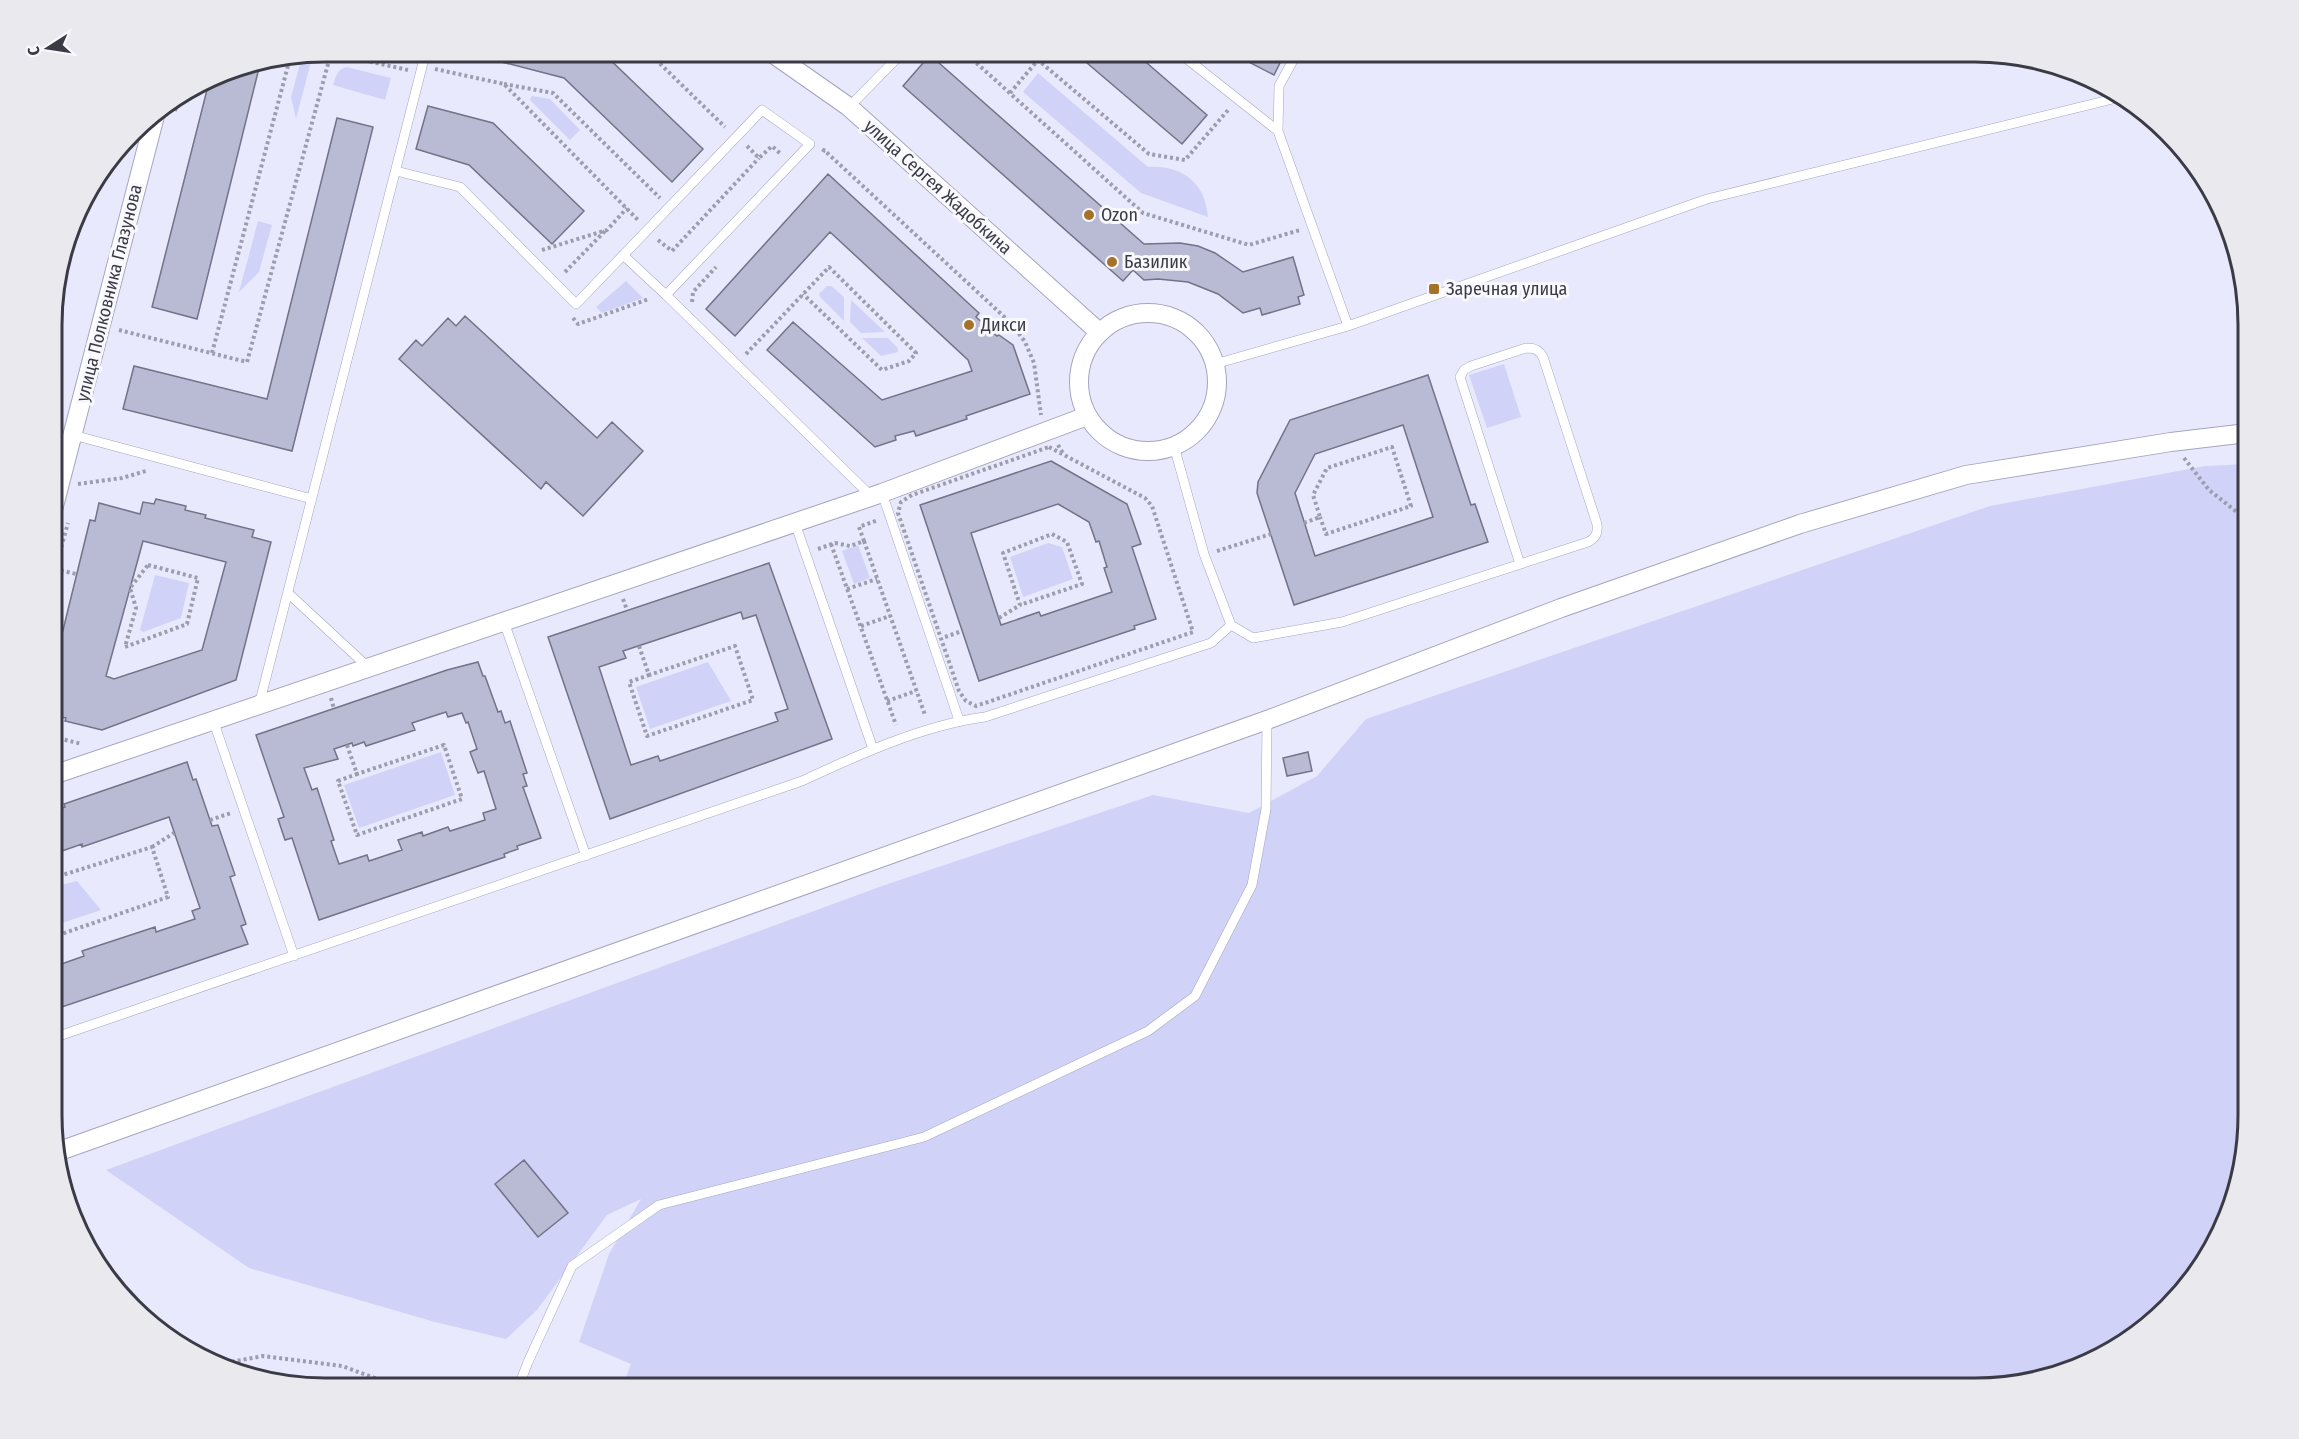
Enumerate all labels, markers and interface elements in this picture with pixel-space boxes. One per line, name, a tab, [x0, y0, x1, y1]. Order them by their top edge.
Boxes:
north arrow	[18, 18, 78, 78]
text: С	[24, 44, 44, 57]
street label: улица Сергея Жадобкина	[860, 115, 1017, 259]
street label: улица Полковника Глазунова	[71, 182, 147, 404]
place label: Ozon	[1101, 204, 1138, 226]
marker: Ozon	[1082, 208, 1096, 222]
place label: Базилик	[1124, 251, 1188, 273]
marker: Базилик	[1105, 255, 1119, 269]
place label: Заречная улица	[1446, 278, 1568, 300]
marker: Заречная улица	[1427, 282, 1441, 296]
place label: Дикси	[980, 314, 1026, 336]
marker: Дикси	[962, 318, 976, 332]

